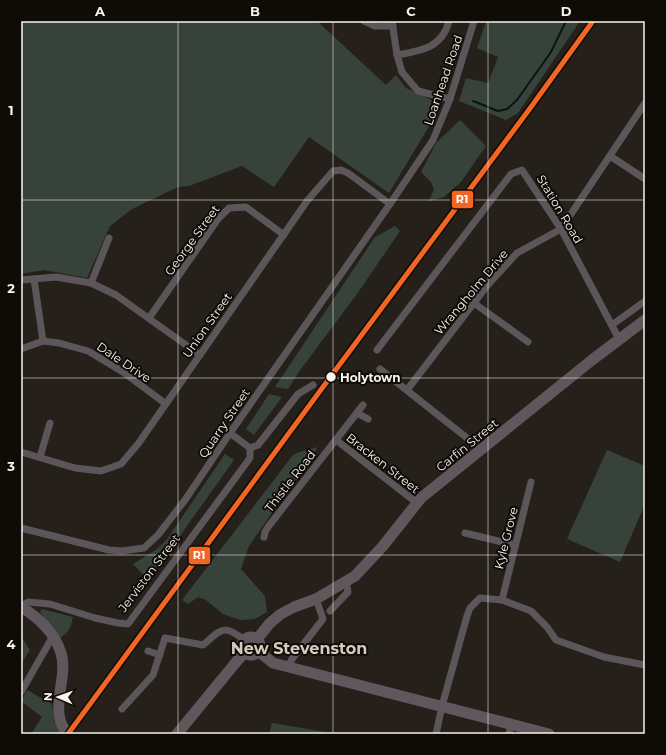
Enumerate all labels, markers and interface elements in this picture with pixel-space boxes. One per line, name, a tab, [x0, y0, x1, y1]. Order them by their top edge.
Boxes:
text: A	[94, 3, 106, 19]
text: B	[250, 3, 260, 19]
text: C	[406, 3, 416, 19]
text: D	[561, 3, 572, 19]
street label: Loanhead Road	[421, 33, 465, 127]
text: 1	[8, 102, 14, 118]
street label: Station Road	[534, 172, 586, 246]
line badge: R1	[451, 190, 474, 209]
text: R1	[456, 192, 468, 206]
street label: George Street	[161, 202, 223, 278]
street label: Wrangholm Drive	[431, 246, 511, 338]
text: 2	[7, 280, 15, 296]
street label: Union Street	[179, 290, 235, 360]
street label: Dale Drive	[94, 338, 154, 386]
marker: Holytown	[324, 370, 338, 384]
place label: Holytown	[340, 370, 401, 385]
street label: Quarry Street	[195, 385, 253, 461]
street label: Carfin Street	[433, 415, 501, 475]
street label: Bracken Street	[343, 430, 423, 496]
street label: Thistle Road	[261, 447, 319, 515]
text: 3	[6, 458, 15, 474]
street label: Kyle Grove	[491, 505, 521, 571]
street label: Jerviston Street	[114, 531, 183, 616]
line badge: R1	[188, 546, 211, 565]
text: R1	[193, 548, 205, 562]
text: 4	[7, 636, 16, 652]
district label: New Stevenston	[231, 639, 367, 658]
north arrow	[38, 677, 78, 717]
text: N	[41, 692, 55, 701]

